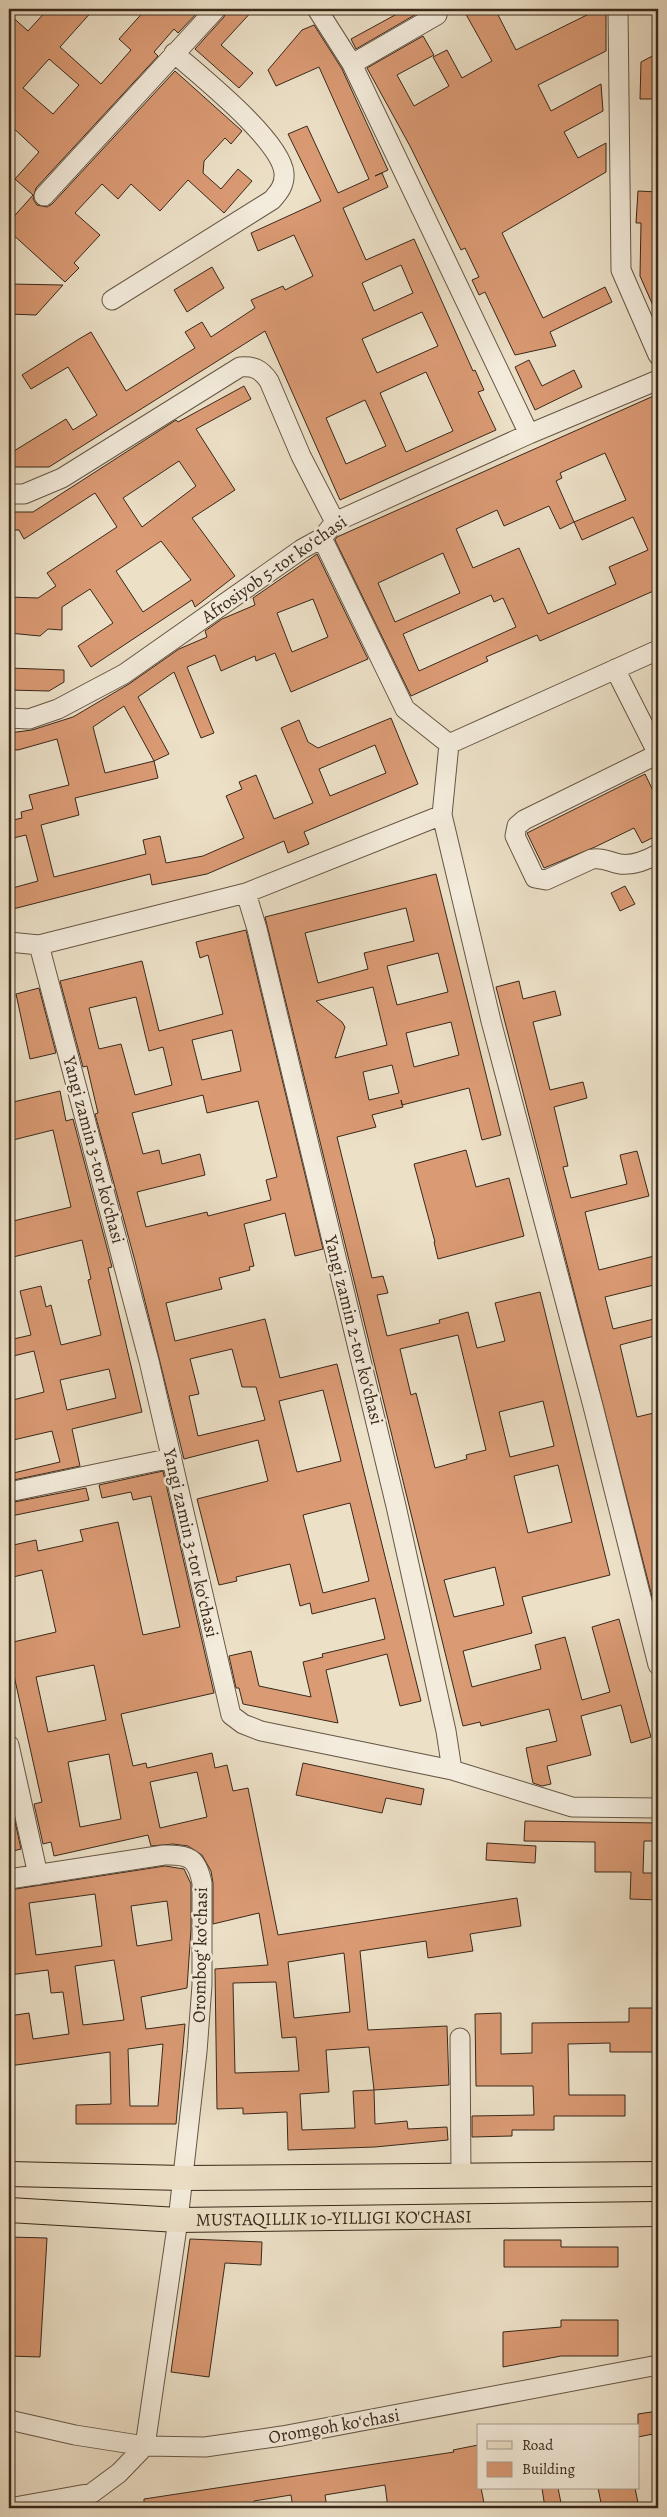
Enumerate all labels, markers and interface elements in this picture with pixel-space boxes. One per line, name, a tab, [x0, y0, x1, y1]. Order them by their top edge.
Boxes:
street label: Afrosiyob 5-tor koʻchasi	[196, 510, 352, 629]
street label: Yangi zamin 3-tor koʻchasi	[57, 1053, 131, 1246]
street label: Yangi zamin 2-tor koʻchasi	[319, 1232, 389, 1427]
street label: Yangi zamin 3-tor koʻchasi	[157, 1445, 224, 1640]
street label: Orombogʻ koʻchasi	[187, 1887, 213, 2023]
street label: MUSTAQILLIK 10-YILLIGI KO'CHASI	[196, 2204, 472, 2232]
street label: Oromgoh koʻchasi	[266, 2403, 402, 2449]
legend	[477, 2424, 640, 2490]
text: Road	[522, 2435, 554, 2455]
text: Building	[522, 2459, 575, 2479]

